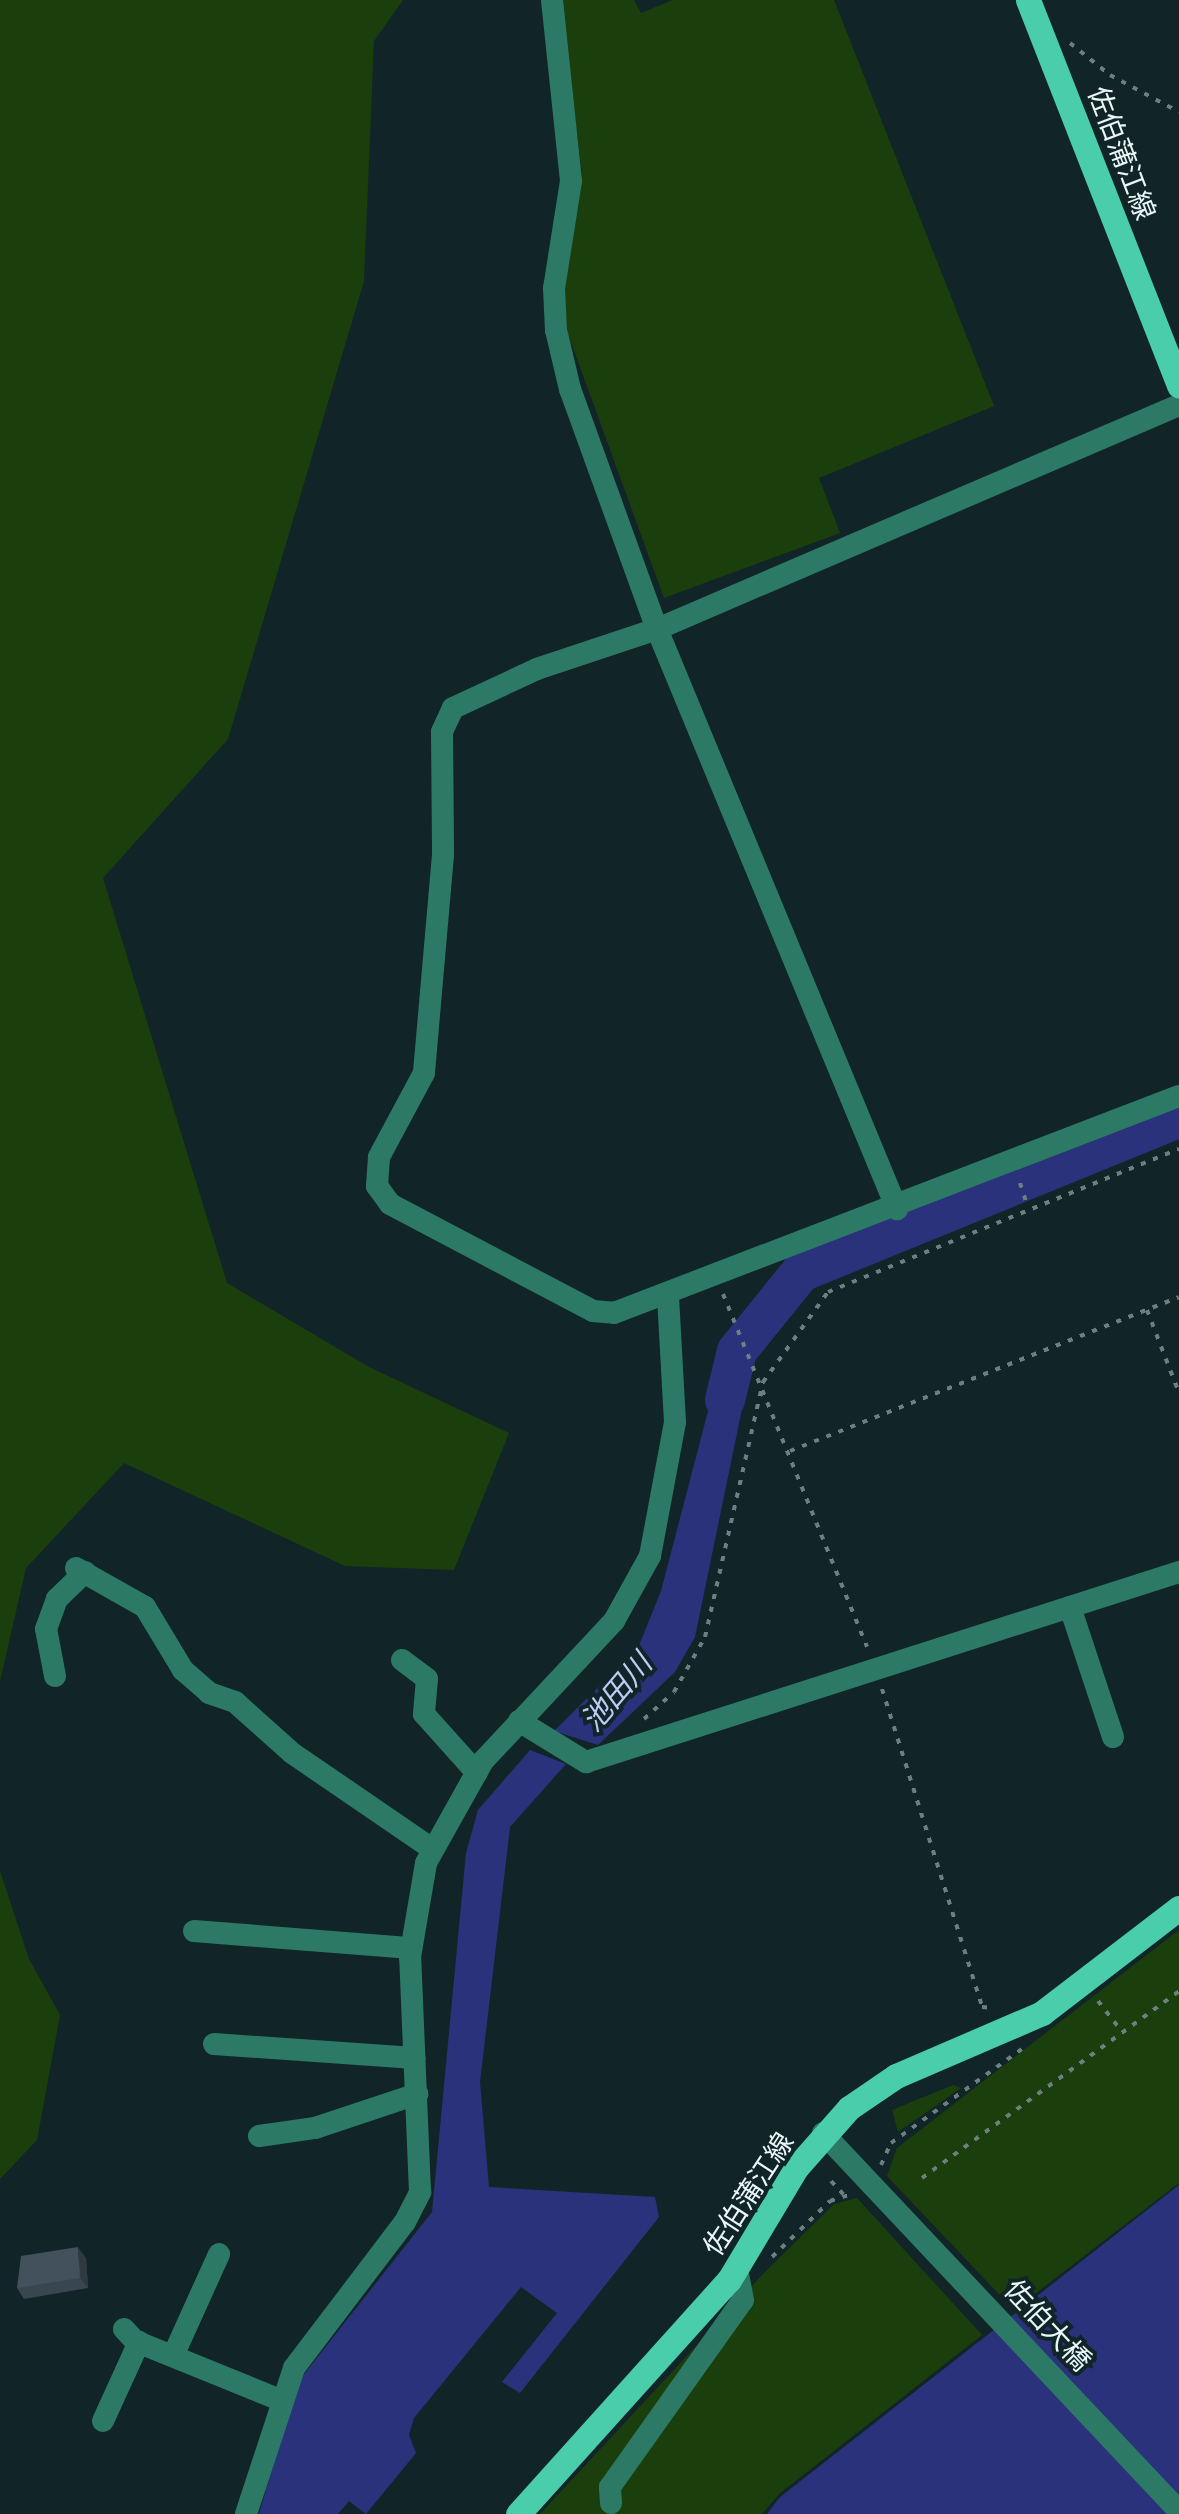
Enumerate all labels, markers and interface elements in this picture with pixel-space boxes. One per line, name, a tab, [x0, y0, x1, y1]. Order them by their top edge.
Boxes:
street label: 佐伯蒲江線	[1081, 82, 1163, 224]
water label: 池田川	[573, 1646, 659, 1738]
street label: 佐伯蒲江線	[696, 2126, 800, 2262]
street label: 佐伯大橋	[998, 2273, 1098, 2377]

